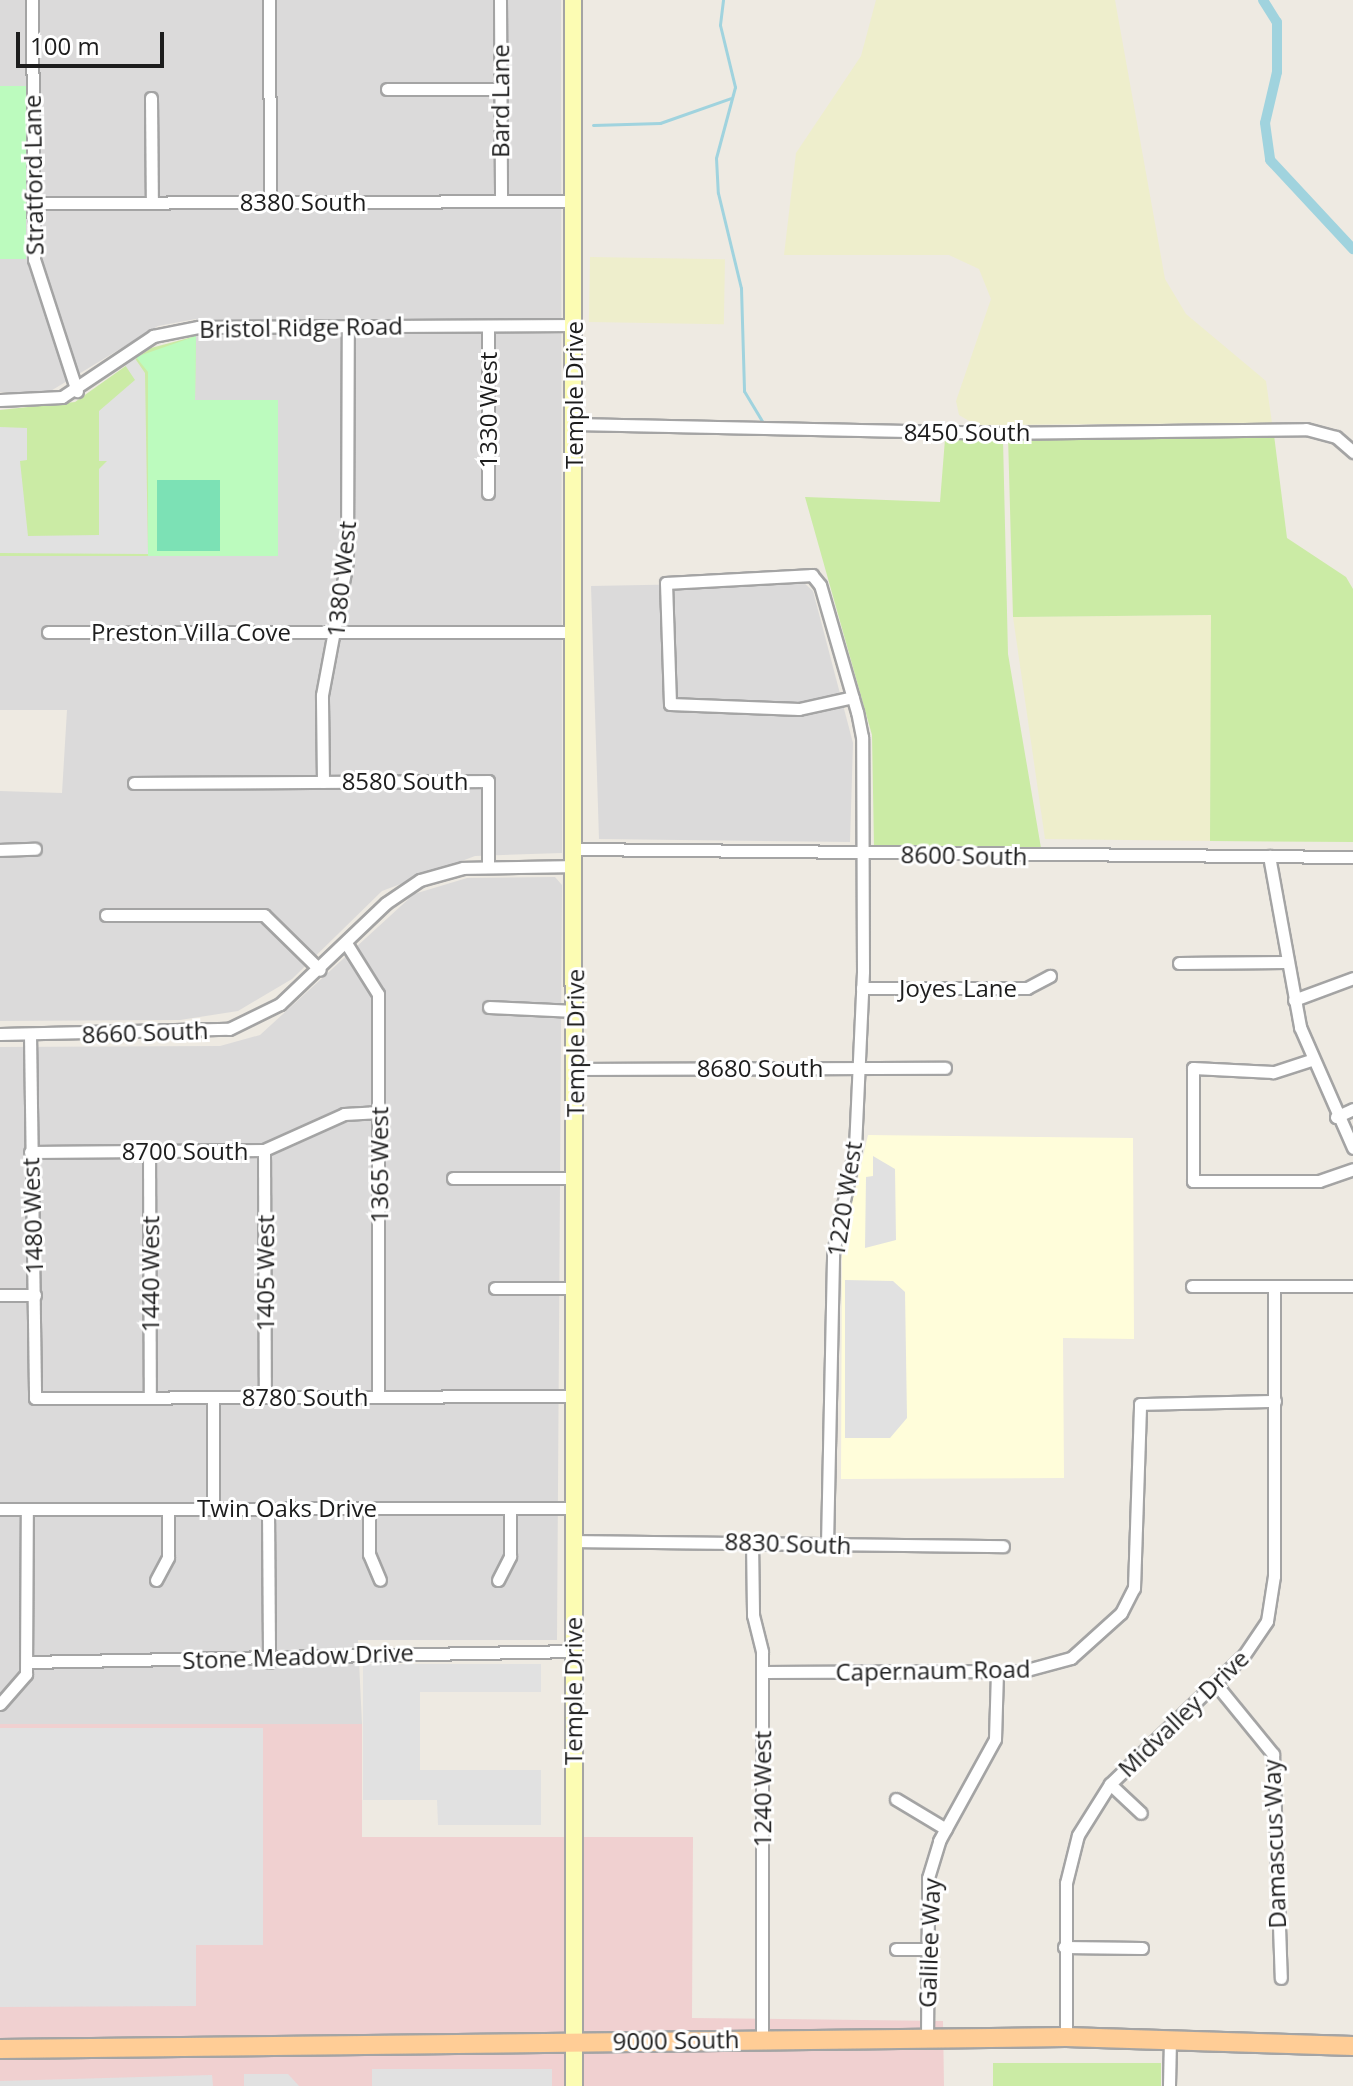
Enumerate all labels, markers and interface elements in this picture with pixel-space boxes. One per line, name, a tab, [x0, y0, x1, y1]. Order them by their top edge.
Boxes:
scale bar	[20, 16, 168, 66]
text: 100 m	[30, 29, 100, 62]
street label: Bard Lane	[486, 44, 514, 158]
street label: Stratford Lane	[17, 94, 49, 256]
street label: 8380 South	[240, 188, 366, 216]
street label: Bristol Ridge Road	[199, 311, 403, 343]
street label: Temple Drive	[560, 321, 588, 469]
street label: 1330 West	[474, 352, 502, 468]
street label: 8450 South	[904, 418, 1030, 446]
street label: 1380 West	[321, 519, 361, 639]
street label: Preston Villa Cove	[91, 618, 291, 646]
street label: 8580 South	[342, 767, 468, 795]
street label: 8600 South	[900, 839, 1028, 871]
street label: Temple Drive	[561, 969, 589, 1117]
street label: Joyes Lane	[899, 974, 1017, 1002]
street label: 8660 South	[81, 1015, 209, 1049]
street label: 8680 South	[697, 1054, 823, 1082]
street label: 1365 West	[365, 1107, 393, 1223]
street label: 8700 South	[122, 1137, 248, 1165]
street label: 1220 West	[821, 1139, 867, 1259]
street label: 1480 West	[16, 1157, 48, 1275]
street label: 1405 West	[251, 1215, 279, 1331]
street label: 1440 West	[136, 1216, 164, 1332]
street label: 8780 South	[242, 1383, 368, 1411]
street label: Twin Oaks Drive	[197, 1494, 377, 1522]
street label: 8830 South	[724, 1526, 852, 1560]
street label: Temple Drive	[559, 1617, 587, 1765]
street label: Stone Meadow Drive	[182, 1638, 414, 1674]
street label: Midvalley Drive	[1112, 1644, 1254, 1782]
street label: Capernaum Road	[835, 1654, 1031, 1686]
street label: 1240 West	[748, 1731, 776, 1847]
street label: Damascus Way	[1257, 1759, 1291, 1929]
street label: Galilee Way	[912, 1878, 946, 2008]
street label: 9000 South	[612, 2024, 740, 2056]

